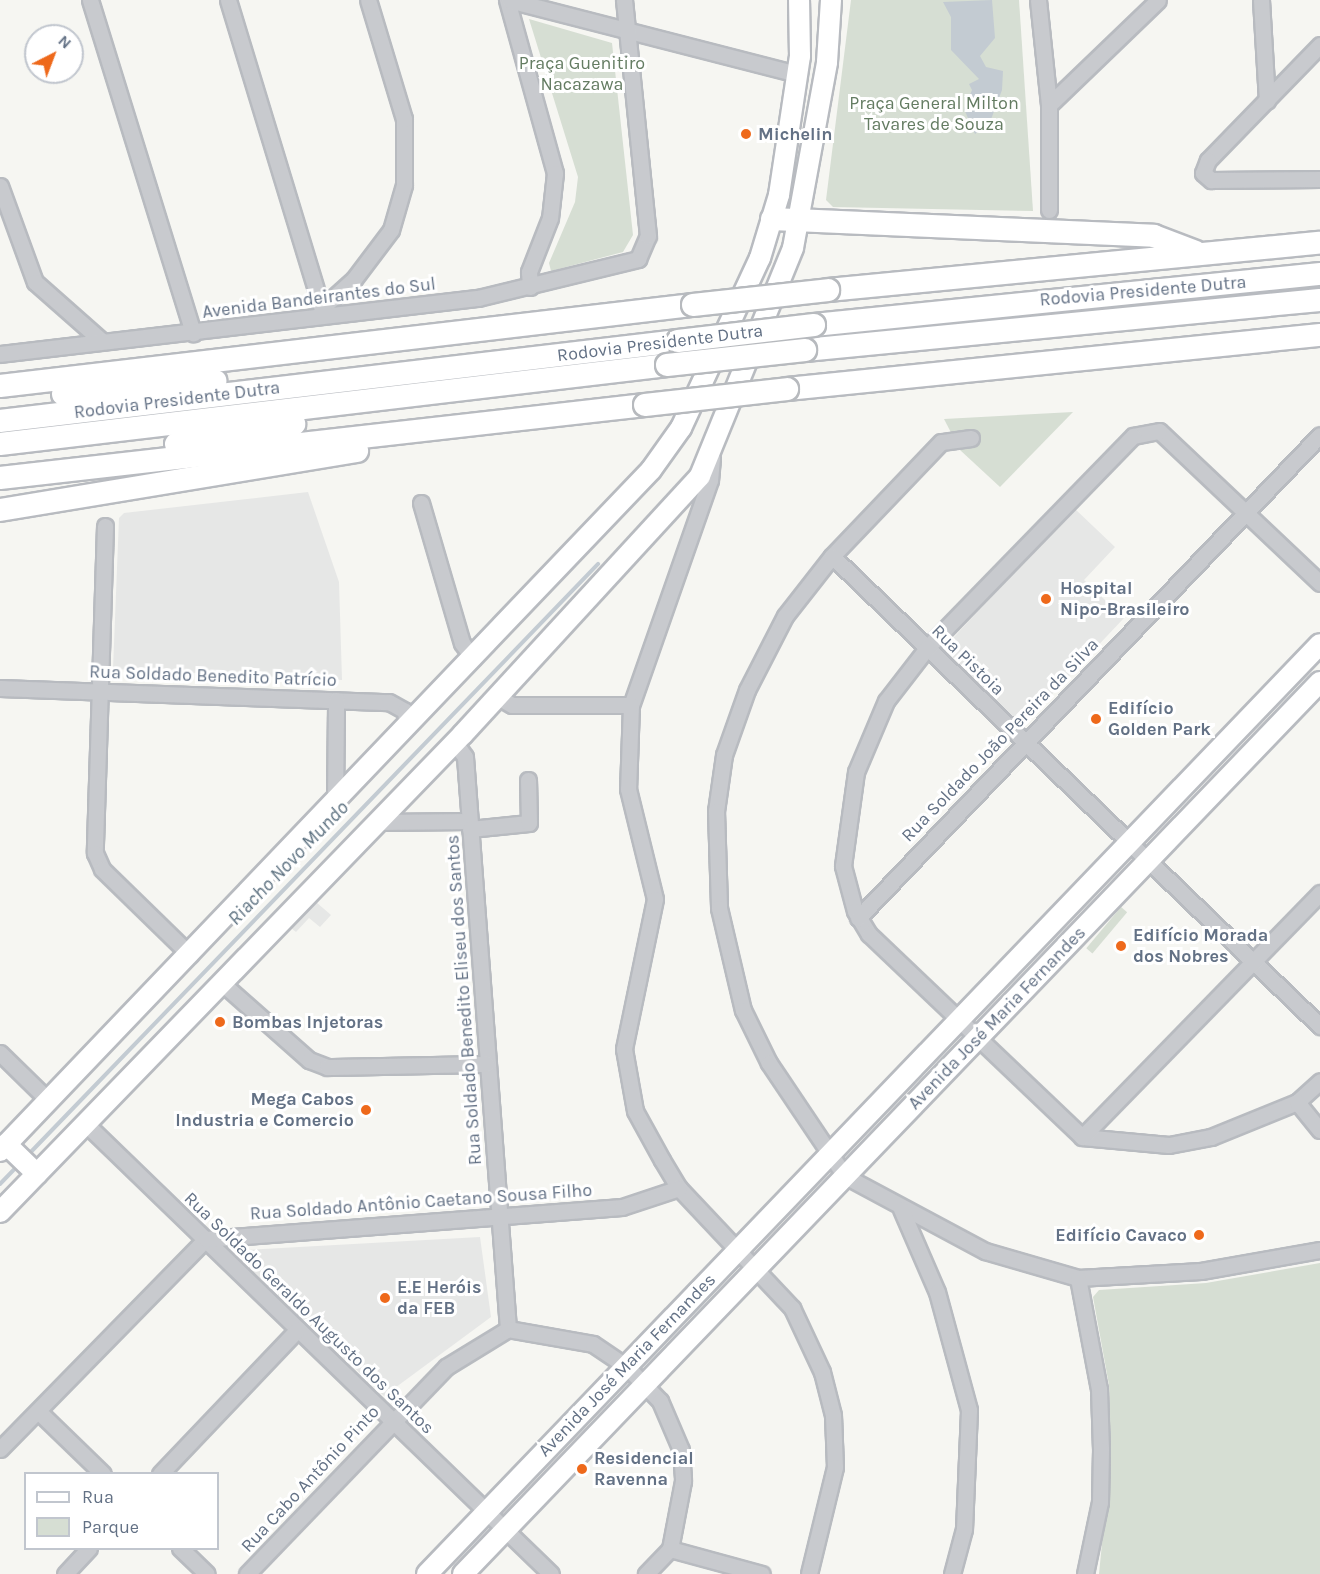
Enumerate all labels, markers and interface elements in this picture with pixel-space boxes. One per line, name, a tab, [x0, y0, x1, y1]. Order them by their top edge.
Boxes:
north arrow	[24, 24, 84, 84]
text: N	[54, 31, 76, 53]
park label: Praça Guenitiro Nacazawa	[519, 53, 645, 96]
park label: Praça General Milton Tavares de Souza	[849, 93, 1019, 136]
place label: Michelin	[758, 123, 833, 145]
marker: Michelin	[739, 127, 753, 141]
street label: Rodovia Presidente Dutra	[1039, 271, 1247, 311]
street label: Avenida Bandeirantes do Sul	[201, 273, 437, 323]
street label: Rodovia Presidente Dutra	[556, 320, 764, 366]
street label: Rodovia Presidente Dutra	[73, 377, 281, 423]
place label: Hospital Nipo-Brasileiro	[1060, 578, 1190, 620]
marker: Hospital Nipo-Brasileiro	[1037, 590, 1055, 608]
street label: Rua Pistoia	[927, 620, 1009, 700]
street label: Rua Soldado João Pereira da Silva	[897, 634, 1103, 846]
street label: Rua Soldado Benedito Patrício	[89, 661, 337, 691]
place label: Edifício Golden Park	[1108, 698, 1211, 740]
marker: Edifício Golden Park	[1089, 712, 1103, 726]
water label: Riacho Novo Mundo	[223, 796, 353, 930]
street label: Rua Soldado Benedito Eliseu dos Santos	[442, 834, 486, 1166]
street label: Avenida José Maria Fernandes	[904, 922, 1090, 1114]
place label: Edifício Morada dos Nobres	[1133, 925, 1268, 968]
marker: Edifício Morada dos Nobres	[1114, 939, 1128, 953]
place label: Bombas Injetoras	[232, 1011, 383, 1033]
marker: Bombas Injetoras	[213, 1015, 227, 1029]
place label: Mega Cabos Industria e Comercio	[175, 1089, 354, 1132]
marker: Mega Cabos Industria e Comercio	[359, 1103, 373, 1117]
street label: Rua Soldado Antônio Caetano Sousa Filho	[249, 1179, 593, 1225]
street label: Rua Soldado Geraldo Augusto dos Santos	[180, 1188, 438, 1438]
place label: Edifício Cavaco	[1055, 1224, 1187, 1246]
marker: Edifício Cavaco	[1192, 1228, 1206, 1242]
street label: Avenida José Maria Fernandes	[534, 1269, 720, 1461]
place label: E.E Heróis da FEB	[397, 1277, 481, 1320]
marker: E.E Heróis da FEB	[378, 1291, 392, 1305]
street label: Rua Cabo Antônio Pinto	[236, 1401, 384, 1557]
place label: Residencial Ravenna	[594, 1448, 694, 1490]
marker: Residencial Ravenna	[575, 1462, 589, 1476]
legend	[24, 1472, 219, 1550]
text: Rua	[82, 1486, 114, 1508]
text: Parque	[82, 1516, 139, 1538]

